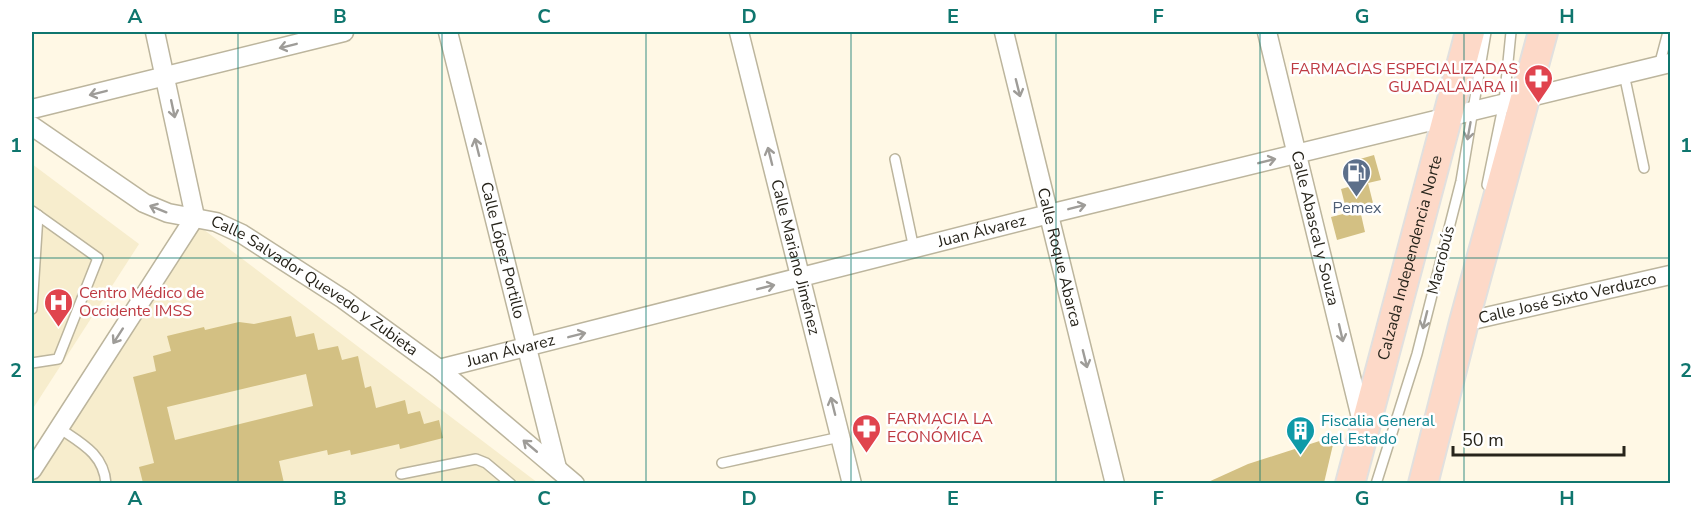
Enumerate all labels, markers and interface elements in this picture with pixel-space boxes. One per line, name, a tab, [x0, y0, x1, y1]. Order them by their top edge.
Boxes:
text: A	[128, 3, 143, 30]
text: B	[333, 3, 347, 30]
text: C	[537, 3, 551, 30]
text: D	[741, 3, 757, 30]
text: E	[947, 3, 959, 30]
text: F	[1152, 3, 1164, 30]
text: G	[1355, 3, 1369, 30]
text: H	[1559, 3, 1575, 30]
one-way arrow	[278, 40, 297, 52]
place label: FARMACIAS ESPECIALIZADAS GUADALAJARA II	[1291, 58, 1518, 98]
pharmacy icon: FARMACIAS ESPECIALIZADAS GUADALAJARA II	[1523, 62, 1555, 104]
one-way arrow	[1013, 78, 1025, 97]
one-way arrow	[89, 87, 108, 99]
one-way arrow	[167, 99, 179, 118]
one-way arrow	[1464, 120, 1475, 140]
text: 1	[10, 132, 22, 159]
text: 1	[1680, 132, 1692, 159]
one-way arrow	[470, 137, 482, 156]
one-way arrow	[764, 147, 776, 166]
street label: Calle Abascal y Souza	[1285, 148, 1344, 308]
street label: Calzada Independencia Norte	[1372, 153, 1448, 363]
one-way arrow	[1257, 154, 1276, 166]
fuel station icon: Pemex	[1341, 156, 1373, 198]
street label: Calle Mariano Jiménez	[765, 177, 825, 337]
street label: Calle López Portillo	[475, 180, 530, 321]
street label: Calle Roque Abarca	[1032, 186, 1087, 329]
place label: Pemex	[1333, 197, 1382, 219]
one-way arrow	[1067, 200, 1086, 212]
one-way arrow	[149, 203, 167, 214]
street label: Juan Álvarez	[934, 209, 1028, 253]
street label: Calle Salvador Quevedo y Zubieta	[207, 210, 422, 361]
street label: Macrobús	[1422, 223, 1460, 297]
street label: Calle José Sixto Verduzco	[1476, 267, 1659, 329]
one-way arrow	[757, 281, 776, 293]
place label: Centro Médico de Occidente IMSS	[79, 282, 204, 322]
hospital icon: Centro Médico de Occidente IMSS	[42, 286, 74, 328]
one-way arrow	[1419, 311, 1431, 330]
one-way arrow	[1335, 323, 1347, 342]
one-way arrow	[112, 328, 124, 344]
one-way arrow	[567, 328, 586, 340]
street label: Juan Álvarez	[463, 329, 557, 373]
one-way arrow	[1079, 349, 1091, 368]
text: 2	[10, 357, 22, 384]
text: 2	[1680, 357, 1692, 384]
one-way arrow	[826, 397, 838, 416]
place label: FARMACIA LA ECONÓMICA	[887, 408, 993, 448]
place label: Fiscalia General del Estado	[1321, 410, 1435, 450]
pharmacy icon: FARMACIA LA ECONÓMICA	[850, 412, 882, 454]
building icon: Fiscalia General del Estado	[1284, 414, 1316, 456]
scale bar	[1453, 419, 1624, 457]
text: 50 m	[1462, 428, 1504, 452]
one-way arrow	[523, 439, 538, 453]
text: A	[128, 485, 143, 512]
text: B	[333, 485, 347, 512]
text: C	[537, 485, 551, 512]
text: D	[741, 485, 757, 512]
text: E	[947, 485, 959, 512]
text: F	[1152, 485, 1164, 512]
text: G	[1355, 485, 1369, 512]
text: H	[1559, 485, 1575, 512]

